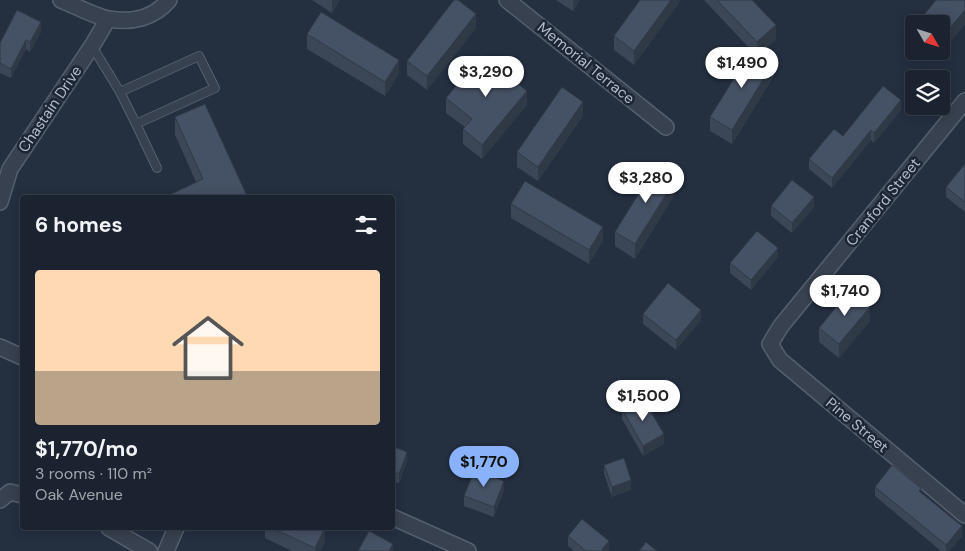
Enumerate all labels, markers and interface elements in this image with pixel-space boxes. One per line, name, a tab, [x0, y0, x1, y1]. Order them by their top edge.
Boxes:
north arrow	[905, 15, 950, 60]
map controls	[905, 15, 950, 115]
street label: Memorial Terrace	[533, 17, 639, 109]
pin: $1,490	[701, 46, 783, 89]
text: $1,490	[716, 52, 768, 73]
pin: $3,290	[445, 56, 527, 98]
text: $3,290	[459, 61, 513, 82]
street label: Chastain Drive	[14, 62, 86, 156]
button: layers	[905, 70, 950, 115]
street label: Cranford Street	[841, 154, 925, 250]
pin: $3,280	[605, 162, 687, 204]
text: $3,280	[619, 167, 673, 188]
text: 6 homes	[35, 211, 123, 239]
icon: filters	[352, 211, 380, 239]
pin: $1,740	[804, 274, 886, 317]
text: $1,740	[821, 280, 869, 301]
icon: home	[163, 303, 253, 393]
pin: $1,500	[602, 380, 684, 422]
text: $1,500	[617, 385, 669, 406]
street label: Pine Street	[821, 393, 893, 457]
text: $1,770/mo	[35, 435, 138, 463]
pin: $1,770	[443, 446, 525, 488]
text: $1,770	[460, 451, 508, 472]
text: 3 rooms · 110 m²	[35, 463, 152, 484]
text: Oak Avenue	[35, 484, 123, 505]

